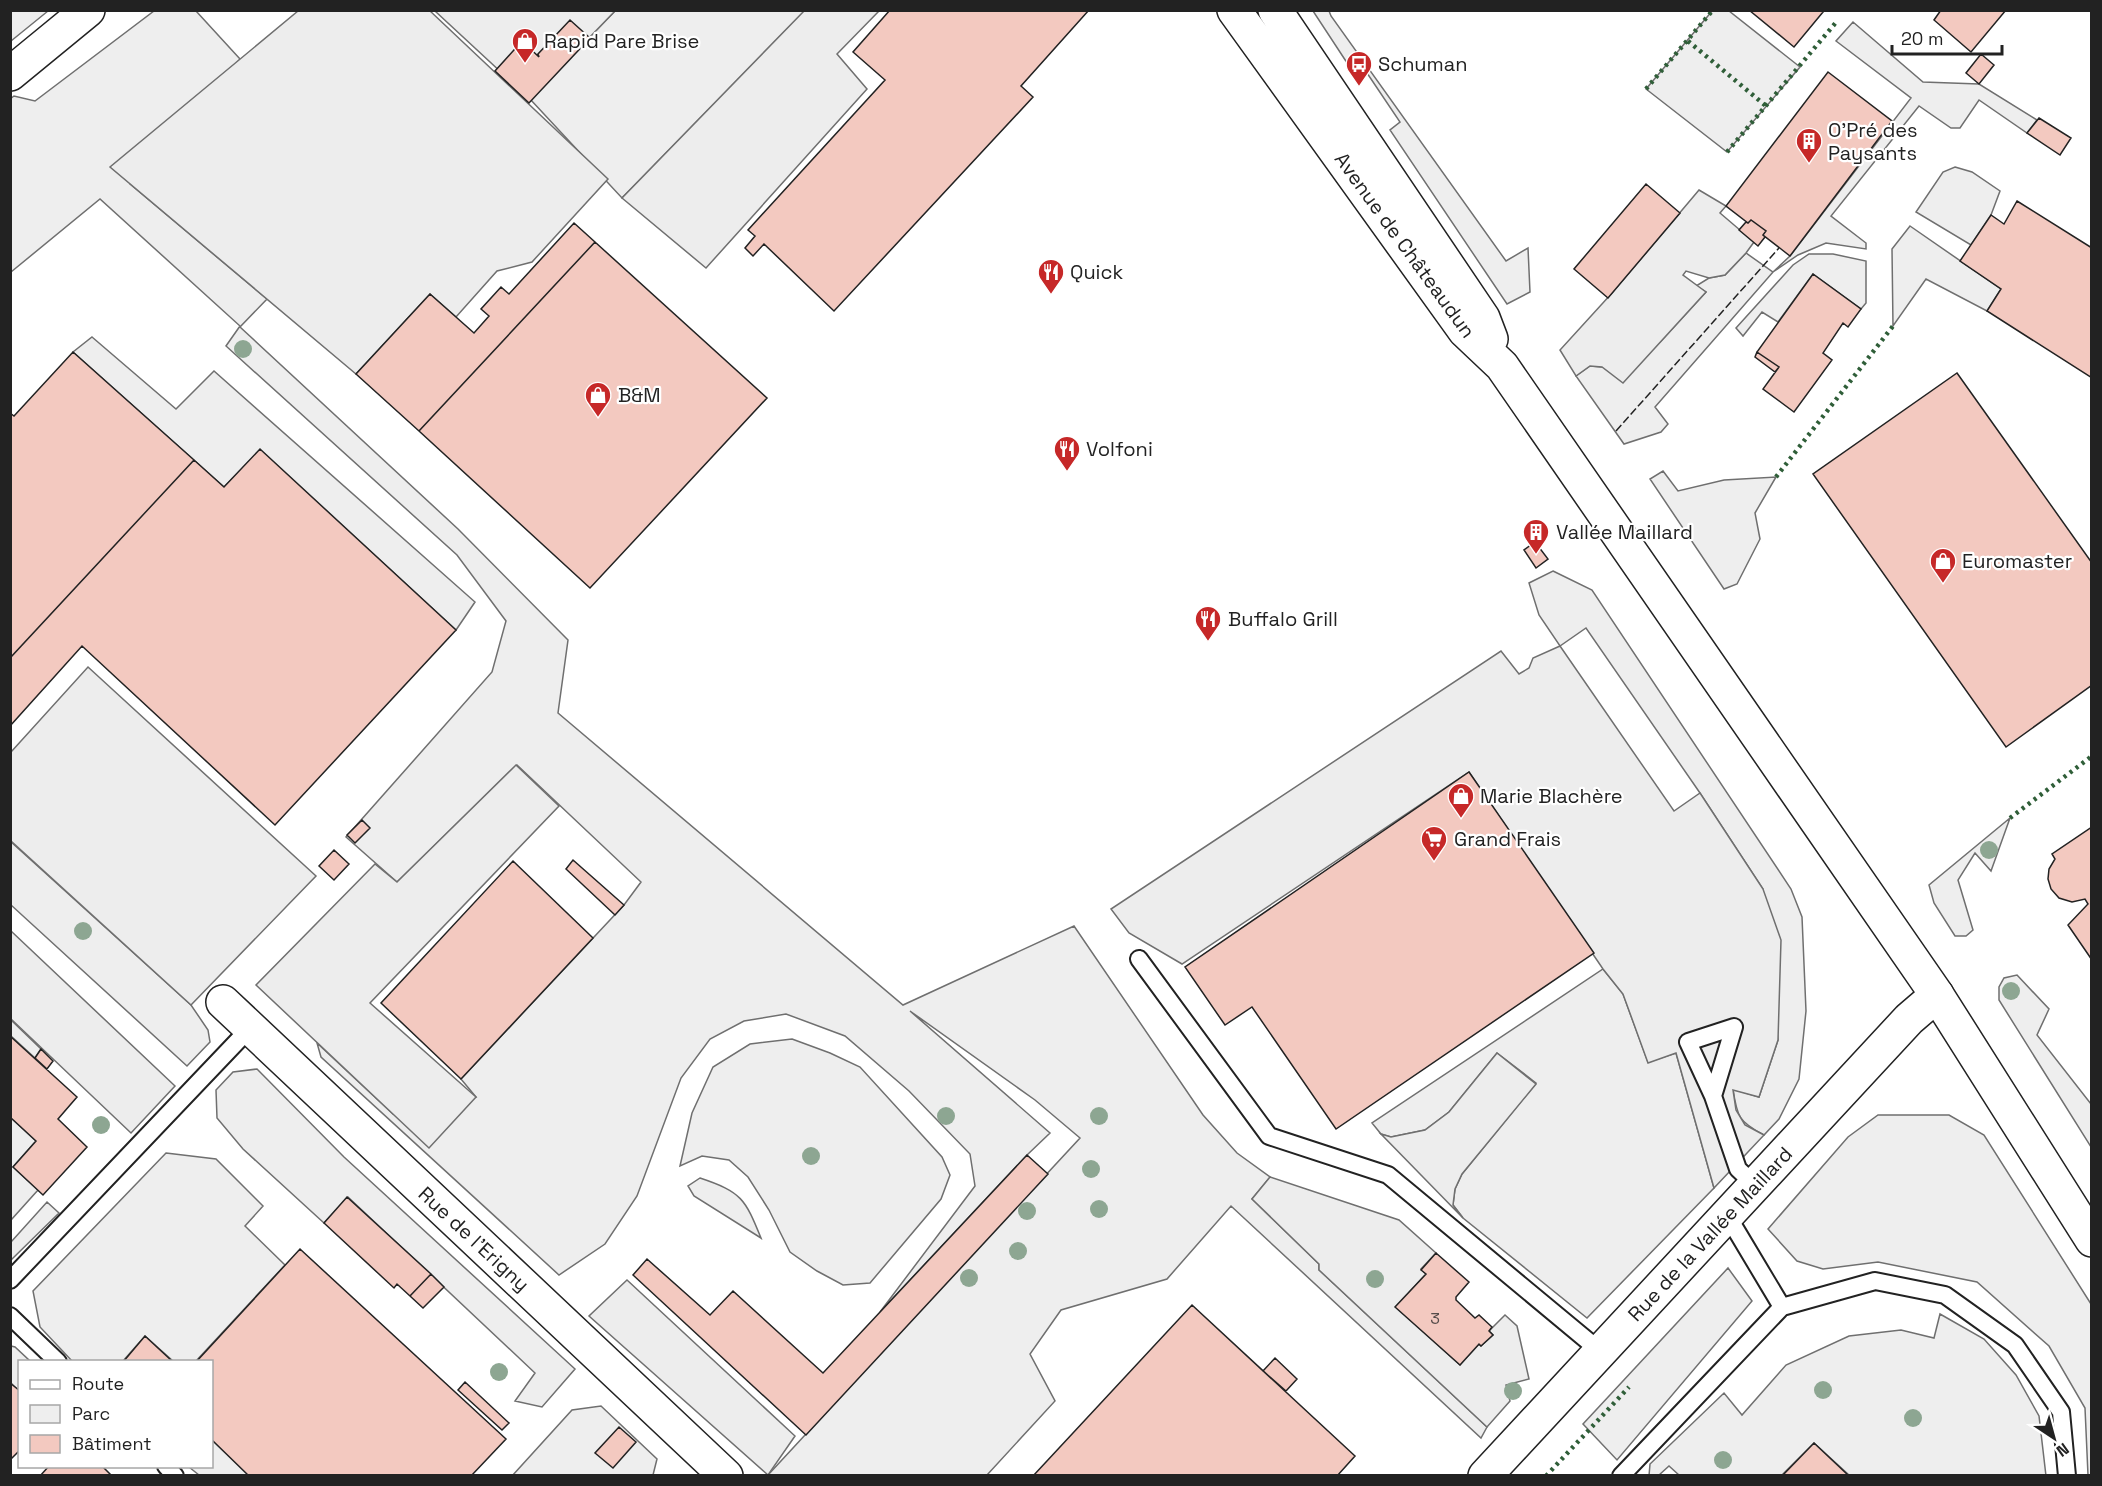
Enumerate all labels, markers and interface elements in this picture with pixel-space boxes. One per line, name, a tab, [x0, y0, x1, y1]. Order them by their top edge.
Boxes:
scale bar	[1892, 18, 2002, 56]
shop icon: Rapid Pare Brise	[510, 26, 540, 64]
text: 20 m	[1901, 27, 1944, 50]
place label: Rapid Pare Brise	[544, 28, 699, 54]
bus stop icon: Schuman	[1344, 49, 1374, 87]
place label: Schuman	[1378, 51, 1468, 77]
place label: O'Pré des Paysants	[1828, 117, 1918, 166]
building icon: O'Pré des Paysants	[1794, 126, 1824, 164]
street label: Avenue de Châteaudun	[1329, 147, 1481, 343]
restaurant icon: Quick	[1036, 257, 1066, 295]
place label: Quick	[1070, 259, 1123, 285]
shop icon: B&M	[583, 380, 613, 418]
place label: B&M	[618, 382, 661, 408]
restaurant icon: Volfoni	[1052, 434, 1082, 472]
place label: Volfoni	[1086, 436, 1153, 462]
building icon: Vallée Maillard	[1521, 517, 1551, 555]
place label: Vallée Maillard	[1556, 519, 1693, 545]
shop icon: Euromaster	[1928, 546, 1958, 584]
place label: Euromaster	[1962, 548, 2072, 574]
restaurant icon: Buffalo Grill	[1193, 604, 1223, 642]
place label: Buffalo Grill	[1228, 606, 1338, 632]
shop icon: Marie Blachère	[1446, 781, 1476, 819]
place label: Marie Blachère	[1480, 783, 1623, 809]
supermarket icon: Grand Frais	[1419, 824, 1449, 862]
place label: Grand Frais	[1454, 826, 1561, 852]
street label: Rue de la Vallée Maillard	[1622, 1141, 1798, 1327]
street label: Rue de l'Erigny	[413, 1181, 535, 1297]
house number: 3	[1430, 1308, 1440, 1329]
legend	[18, 1360, 213, 1468]
text: Route	[72, 1372, 124, 1395]
text: Parc	[72, 1402, 110, 1425]
north arrow	[2024, 1408, 2084, 1468]
text: Bâtiment	[72, 1432, 152, 1455]
text: N	[2052, 1438, 2073, 1461]

